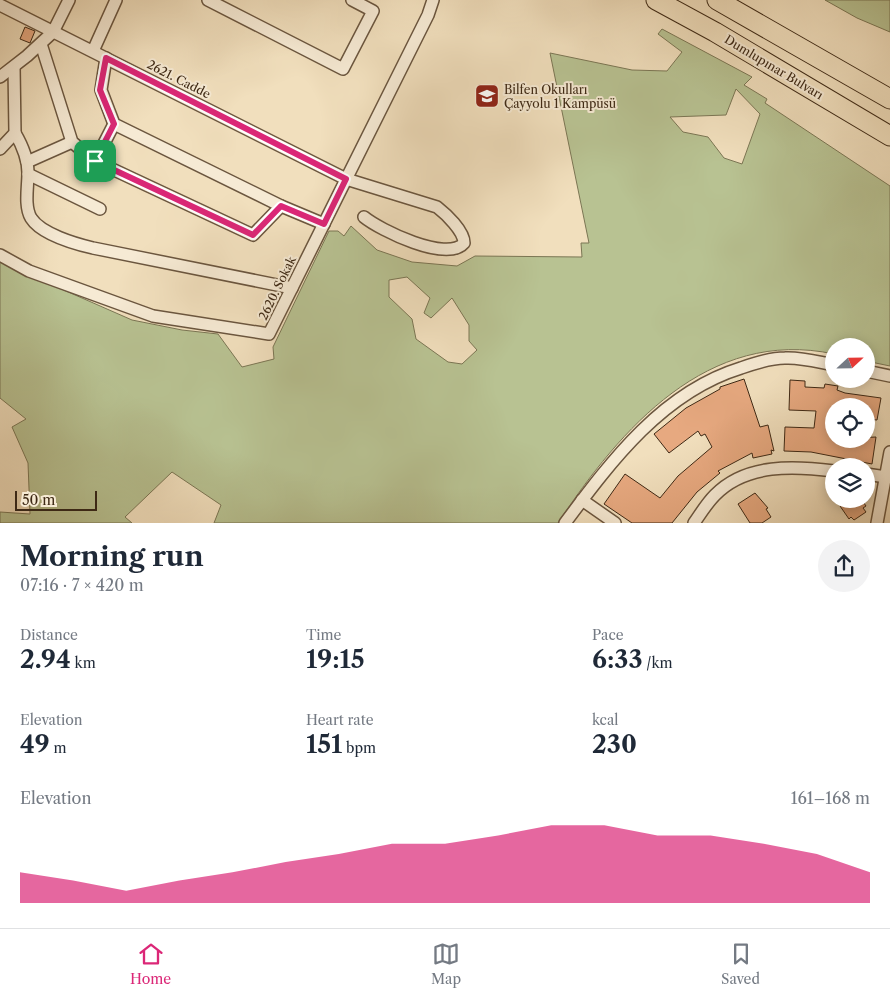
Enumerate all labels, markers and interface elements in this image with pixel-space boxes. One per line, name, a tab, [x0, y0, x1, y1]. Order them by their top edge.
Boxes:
street label: Dumlupınar Bulvarı	[722, 32, 826, 103]
street label: 2621. Cadde	[145, 57, 213, 101]
place label: Bilfen Okulları Çayyolu 1 Kampüsü	[504, 82, 617, 111]
school or university icon: Bilfen Okulları Çayyolu 1 Kampüsü	[474, 83, 500, 109]
pin	[74, 140, 116, 182]
icon: arrive	[81, 147, 109, 175]
street label: 2620. Sokak	[255, 253, 299, 322]
north arrow	[825, 338, 875, 388]
map controls	[825, 338, 875, 508]
button: locate	[825, 398, 875, 448]
button: layers	[825, 458, 875, 508]
scale bar	[15, 488, 98, 511]
text: 50 m	[22, 491, 55, 509]
text: Morning run	[20, 539, 204, 573]
button: share	[818, 540, 870, 592]
text: 07:16 · 7 × 420 m	[20, 575, 144, 595]
text: Distance	[20, 626, 78, 644]
text: Time	[306, 626, 341, 644]
text: Pace	[592, 626, 624, 644]
text: 2.94	[20, 644, 71, 675]
text: 19:15	[306, 644, 365, 675]
text: 6:33	[592, 644, 643, 675]
text: km	[71, 654, 96, 672]
text: /km	[643, 654, 673, 672]
text: Elevation	[20, 711, 83, 729]
text: Heart rate	[306, 711, 373, 729]
text: kcal	[592, 711, 618, 729]
text: 49	[20, 729, 50, 760]
text: 151	[306, 729, 342, 760]
text: 230	[592, 729, 637, 760]
text: m	[50, 739, 67, 757]
text: bpm	[342, 739, 376, 757]
text: Elevation	[20, 788, 91, 808]
text: 161–168 m	[791, 788, 870, 808]
tab: Home	[130, 940, 171, 988]
tab: Map	[431, 940, 461, 988]
tab: Saved	[721, 940, 760, 988]

